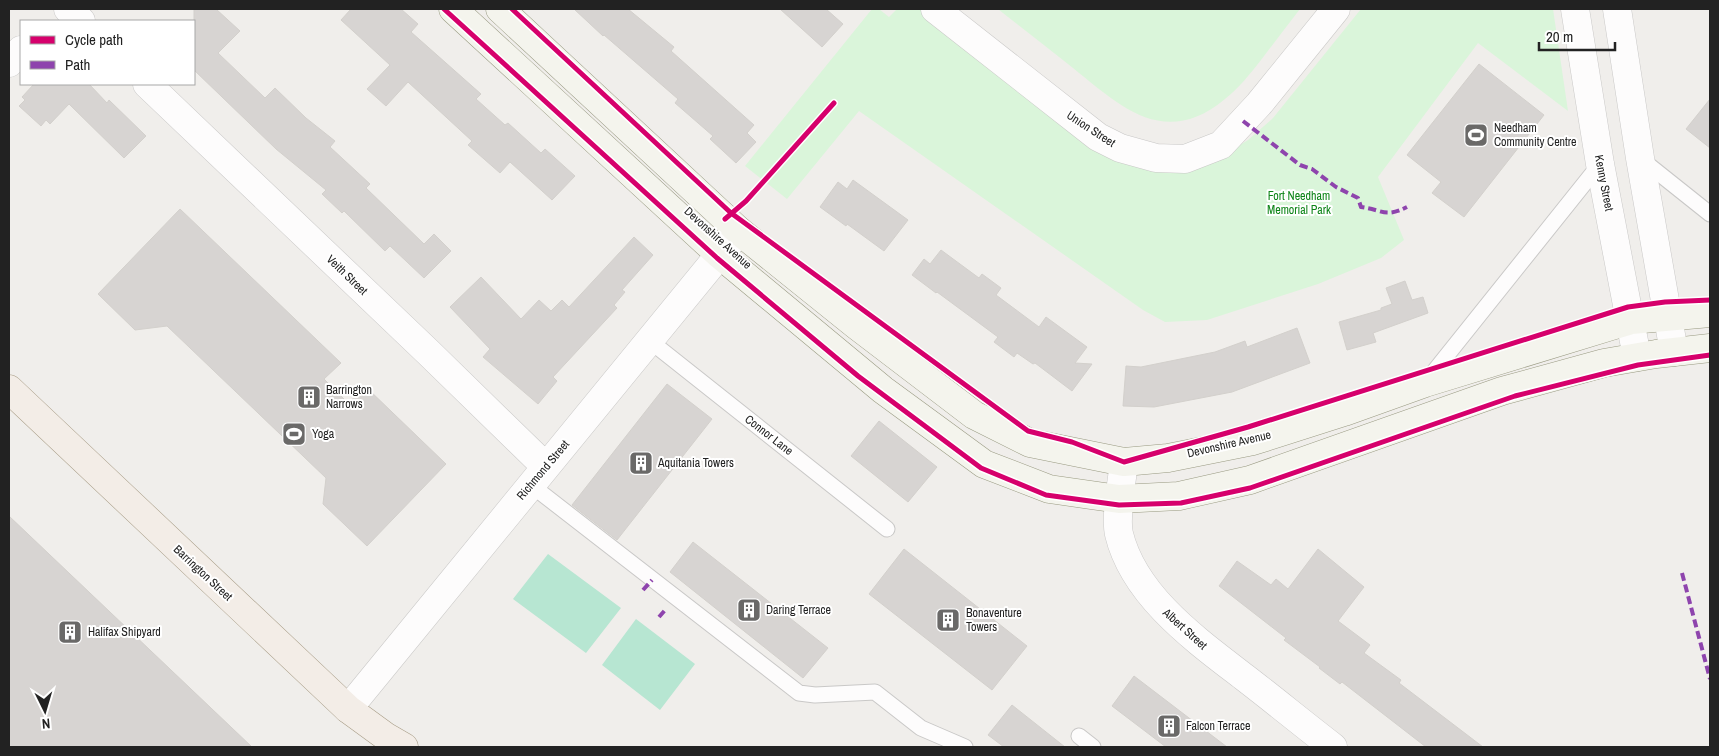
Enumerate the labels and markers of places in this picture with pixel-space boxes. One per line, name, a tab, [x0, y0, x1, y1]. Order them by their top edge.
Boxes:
place label: Needham Community Centre	[1494, 120, 1577, 150]
sports icon: Needham Community Centre	[1463, 122, 1489, 148]
place label: Barrington Narrows	[326, 382, 372, 412]
building icon: Barrington Narrows	[296, 384, 322, 410]
sports icon: Yoga	[281, 421, 307, 447]
place label: Yoga	[312, 426, 335, 442]
building icon: Aquitania Towers	[628, 450, 654, 476]
place label: Aquitania Towers	[657, 455, 734, 471]
building icon: Daring Terrace	[736, 597, 762, 623]
place label: Daring Terrace	[766, 602, 831, 618]
place label: Bonaventure Towers	[966, 605, 1022, 635]
building icon: Bonaventure Towers	[935, 607, 961, 633]
building icon: Halifax Shipyard	[57, 619, 83, 645]
place label: Halifax Shipyard	[88, 624, 161, 640]
building icon: Falcon Terrace	[1156, 713, 1182, 739]
place label: Falcon Terrace	[1186, 718, 1250, 734]

